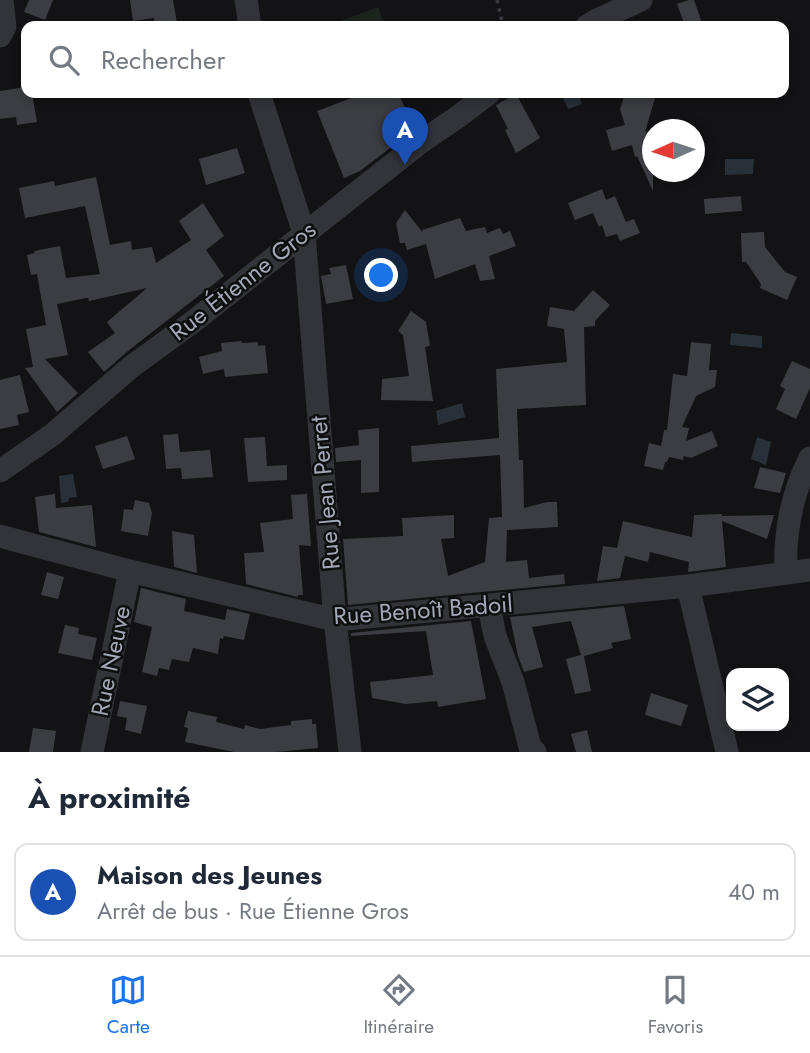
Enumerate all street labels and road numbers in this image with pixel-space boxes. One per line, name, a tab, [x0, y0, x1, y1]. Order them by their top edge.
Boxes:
street label: Rue Étienne Gros	[162, 212, 323, 349]
street label: Rue Jean Perret	[300, 415, 349, 571]
street label: Rue Benoît Badoil	[332, 586, 514, 633]
street label: Rue Neuve	[82, 603, 139, 719]

